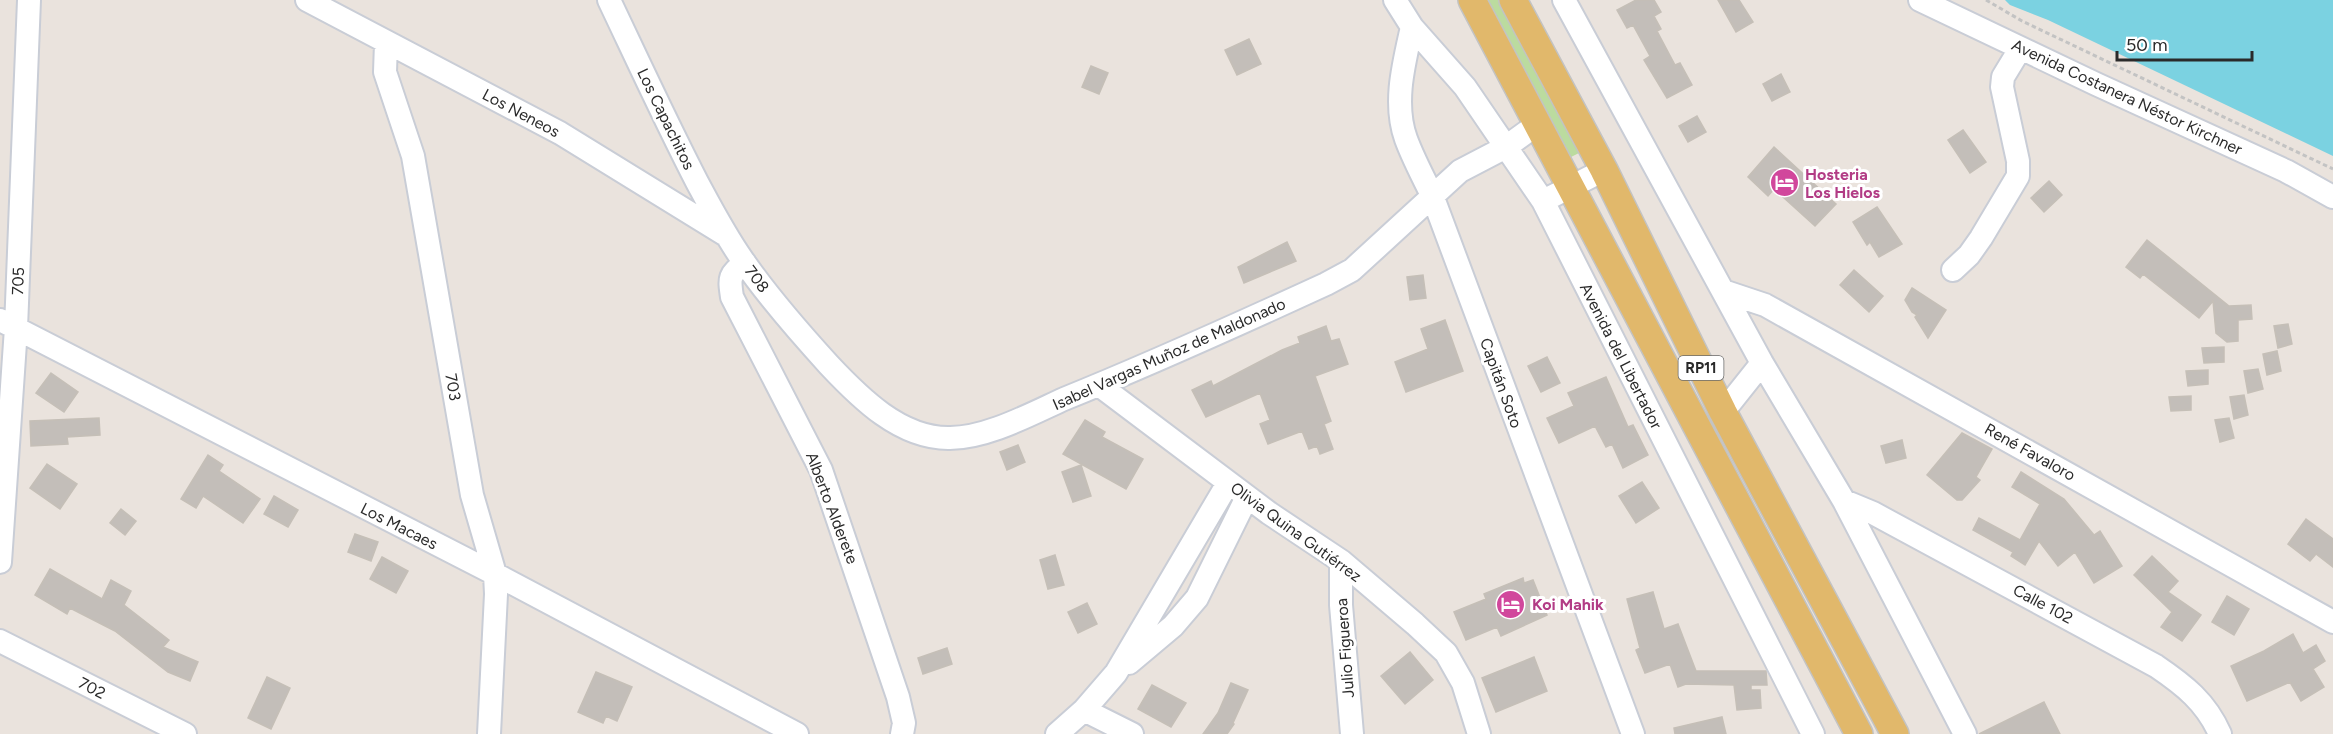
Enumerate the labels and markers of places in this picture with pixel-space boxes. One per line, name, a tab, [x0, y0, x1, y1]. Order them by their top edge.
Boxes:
place label: Hosteria Los Hielos	[1805, 165, 1880, 202]
hotel icon: Hosteria Los Hielos	[1768, 167, 1800, 199]
hotel icon: Koi Mahik	[1495, 588, 1527, 620]
place label: Koi Mahik	[1532, 595, 1604, 614]

